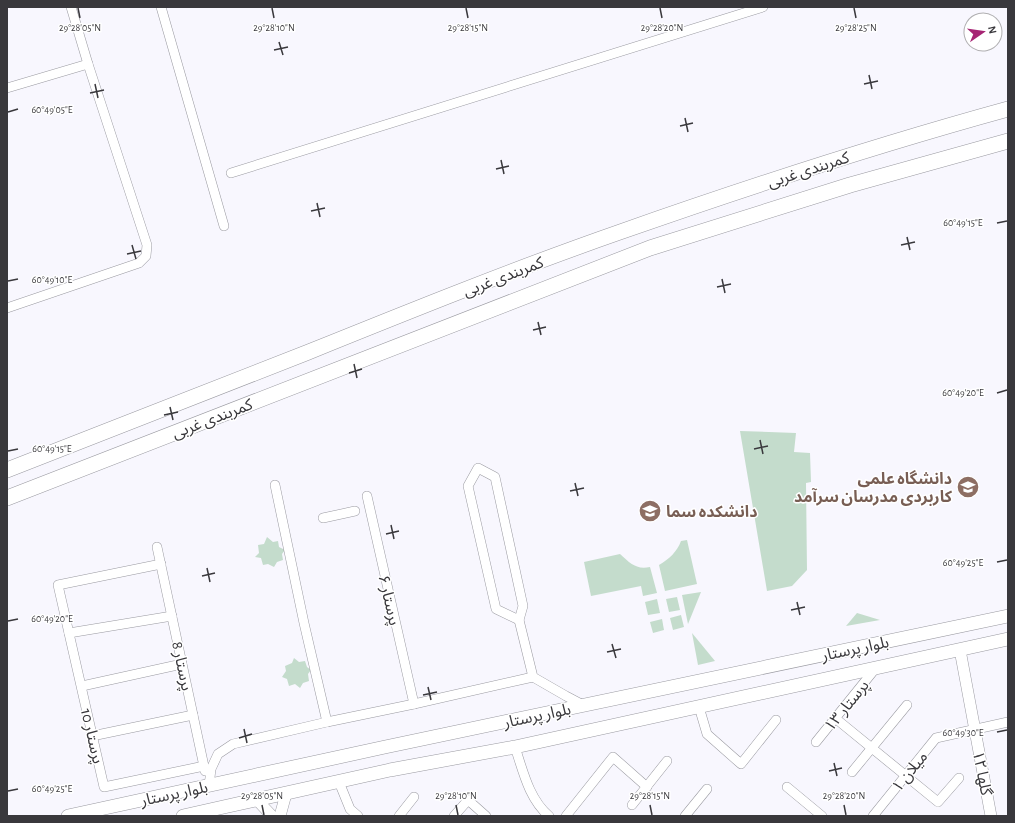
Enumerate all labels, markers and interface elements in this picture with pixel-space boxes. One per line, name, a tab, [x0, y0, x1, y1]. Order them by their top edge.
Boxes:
north arrow	[963, 12, 1003, 52]
text: 29°28'05"N	[59, 23, 101, 33]
text: 29°28'10"N	[253, 23, 295, 33]
text: 29°28'15"N	[448, 23, 488, 33]
text: 29°28'20"N	[641, 23, 683, 33]
text: 29°28'25"N	[835, 23, 877, 33]
text: N	[986, 25, 998, 35]
text: 60°49'05"E	[31, 105, 73, 115]
street label: کمربندی غربی	[766, 149, 852, 192]
text: 60°49'15"E	[943, 218, 983, 228]
street label: کمربندی غربی	[461, 254, 547, 301]
text: 60°49'10"E	[32, 275, 72, 285]
text: 60°49'20"E	[942, 388, 984, 398]
street label: کمربندی غربی	[170, 396, 256, 443]
text: 60°49'15"E	[32, 444, 72, 454]
place label: دانشگاه علمی کاربردی مدرسان سرآمد	[794, 470, 953, 506]
school or university icon: دانشگاه علمی کاربردی مدرسان سرآمد	[955, 474, 981, 500]
school or university icon: دانشکده سما	[637, 498, 663, 524]
place label: دانشکده سما	[666, 504, 758, 520]
text: 60°49'25"E	[943, 558, 983, 568]
street label: پرستار ۶	[373, 573, 403, 628]
text: 60°49'20"E	[31, 614, 73, 624]
street label: بلوار پرستار	[819, 634, 891, 666]
street label: پرستار 8	[167, 640, 195, 693]
street label: پرستار ۱۳	[821, 677, 874, 736]
street label: بلوار پرستار	[501, 701, 573, 733]
street label: پرستار 10	[76, 707, 106, 766]
text: 60°49'30"E	[942, 728, 984, 738]
street label: میلان ۱	[889, 748, 931, 795]
street label: گلها ۱۲	[969, 749, 995, 797]
street label: بلوار پرستار	[138, 779, 210, 811]
text: 60°49'25"E	[32, 784, 72, 794]
text: 29°28'05"N	[241, 791, 283, 801]
text: 29°28'10"N	[435, 791, 477, 801]
text: 29°28'15"N	[630, 791, 670, 801]
text: 29°28'20"N	[823, 791, 865, 801]

